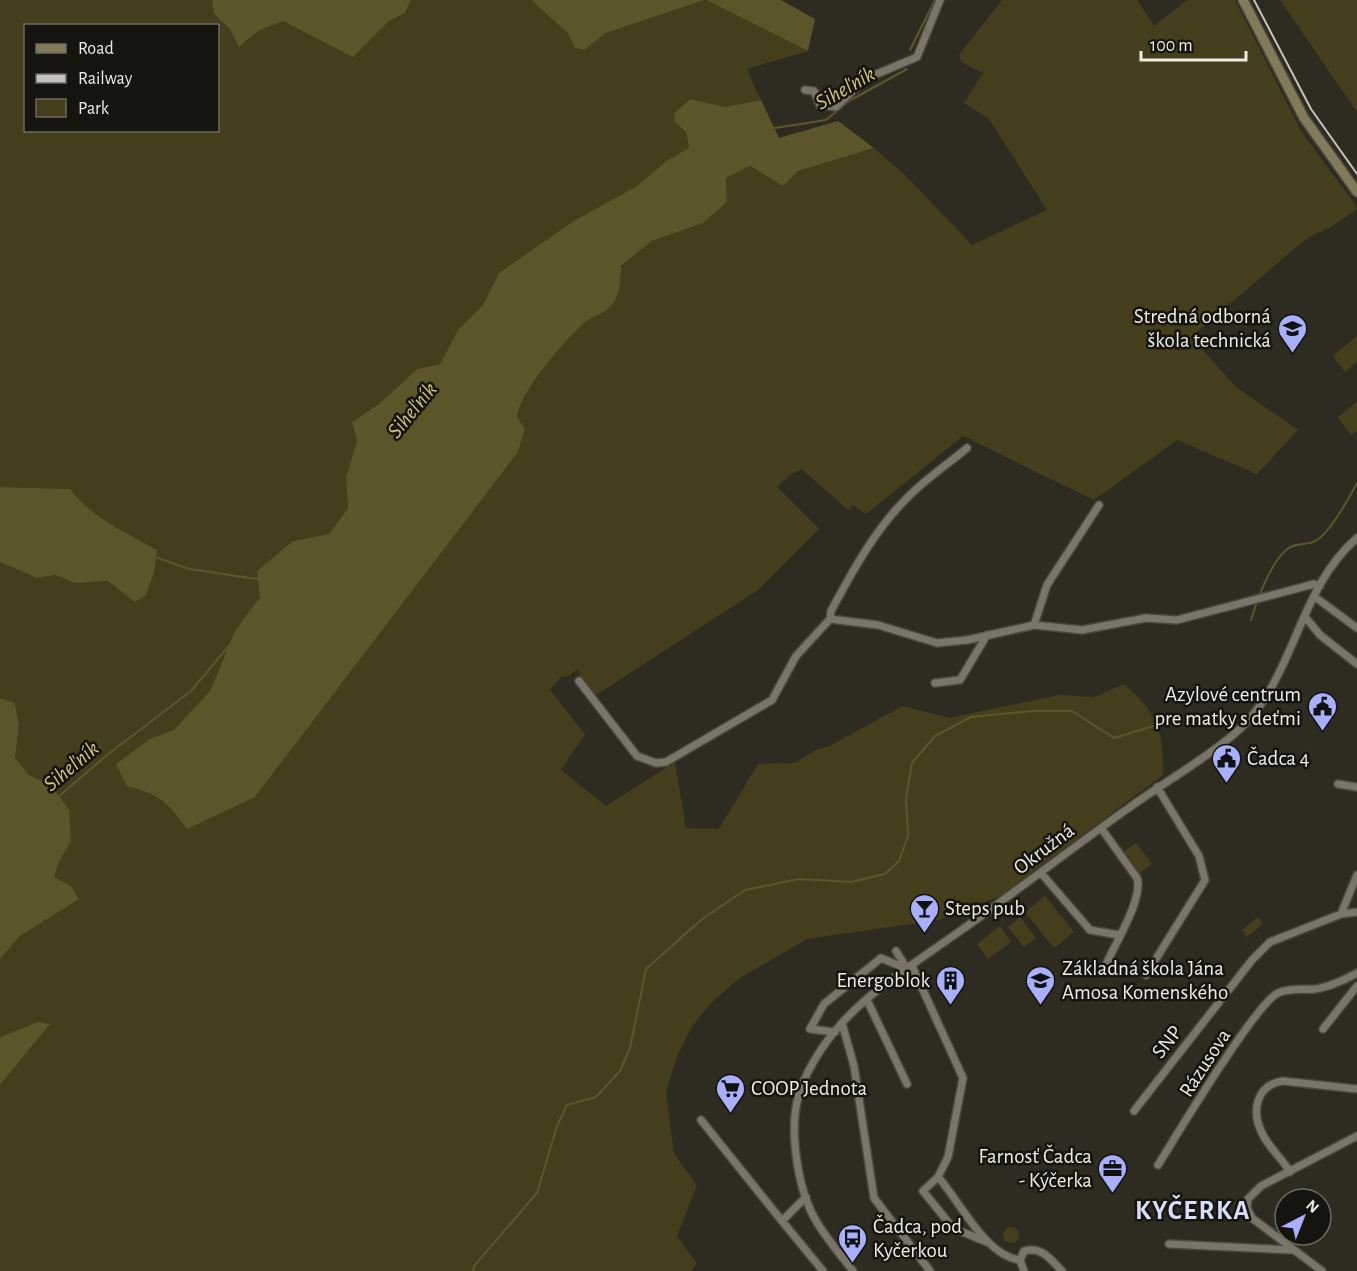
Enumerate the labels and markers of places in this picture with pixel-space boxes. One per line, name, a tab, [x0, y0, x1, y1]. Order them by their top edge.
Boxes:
place label: Stredná odborná škola technická	[1134, 306, 1271, 351]
school or university icon: Stredná odborná škola technická	[1276, 312, 1308, 354]
place label: Azylové centrum pre matky s deťmi	[1155, 684, 1301, 729]
public building icon: Azylové centrum pre matky s deťmi	[1306, 690, 1338, 732]
public building icon: Čadca 4	[1210, 742, 1242, 784]
place label: Čadca 4	[1247, 746, 1310, 769]
bar icon: Steps pub	[908, 892, 940, 934]
place label: Steps pub	[945, 898, 1025, 919]
place label: Základná škola Jána Amosa Komenského	[1062, 958, 1228, 1003]
building icon: Energoblok	[935, 964, 967, 1006]
school or university icon: Základná škola Jána Amosa Komenského	[1025, 964, 1057, 1006]
place label: Energoblok	[836, 970, 930, 991]
supermarket icon: COOP Jednota	[714, 1072, 746, 1114]
place label: COOP Jednota	[751, 1078, 867, 1099]
place label: Farnosť Čadca - Kýčerka	[979, 1144, 1092, 1191]
office icon: Farnosť Čadca - Kýčerka	[1097, 1152, 1129, 1194]
place label: Čadca, pod Kyčerkou	[873, 1214, 962, 1261]
bus stop icon: Čadca, pod Kyčerkou	[836, 1222, 868, 1264]

